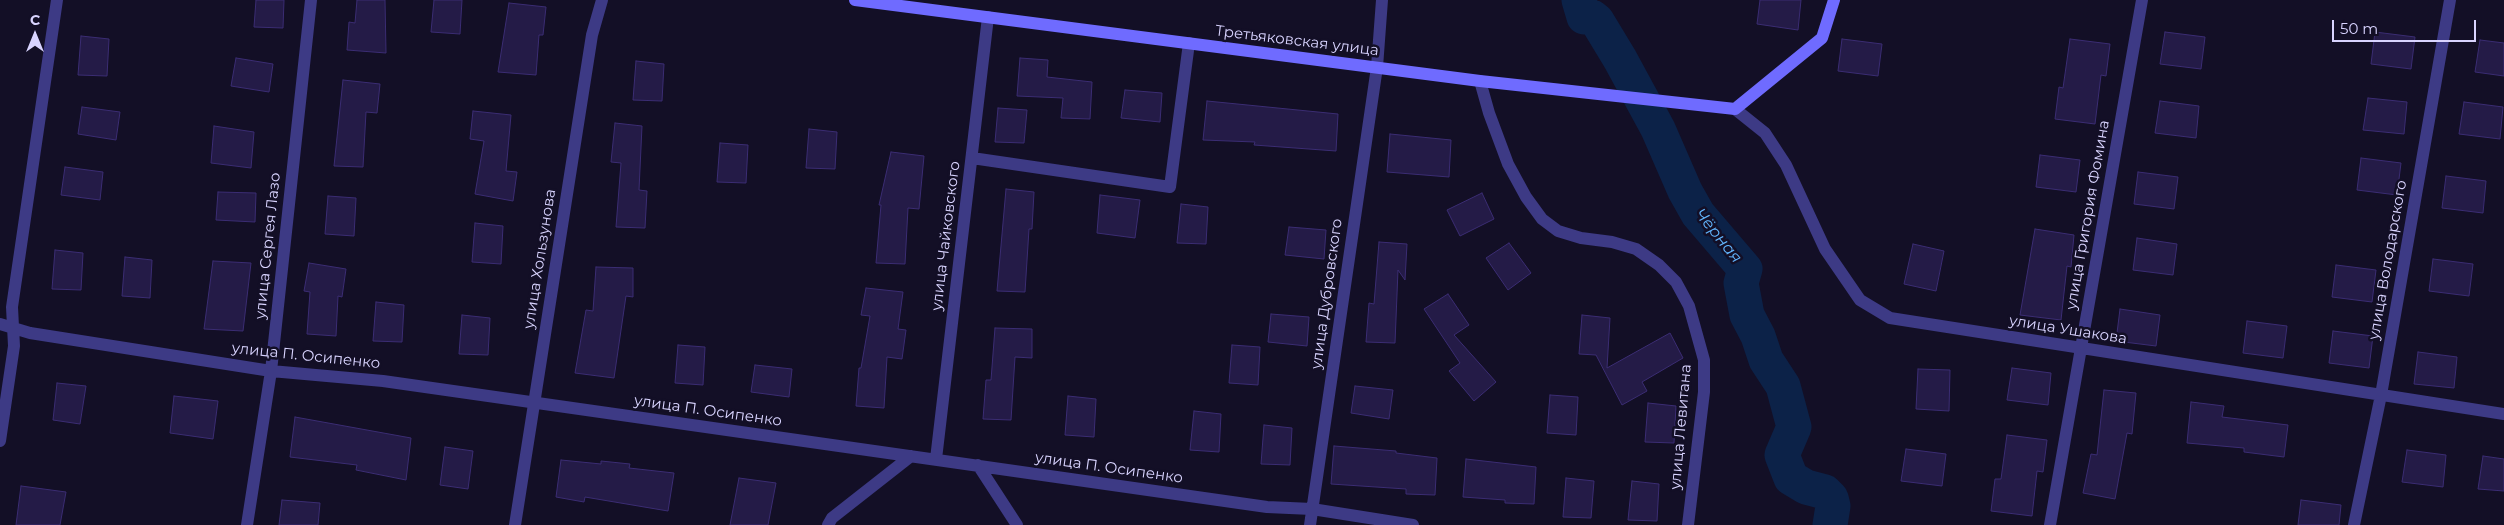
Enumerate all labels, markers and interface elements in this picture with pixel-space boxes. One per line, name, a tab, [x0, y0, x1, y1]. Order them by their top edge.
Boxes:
north arrow	[10, 10, 60, 60]
scale bar	[2334, 10, 2478, 42]
text: С	[30, 11, 40, 29]
text: 50 m	[2340, 19, 2378, 38]
street label: Третьяковская улица	[1214, 22, 1380, 60]
street label: улица Григория Фомина	[2062, 119, 2114, 311]
street label: улица Чайковского	[928, 160, 964, 312]
street label: улица Сергея Лазо	[251, 172, 285, 320]
street label: улица Володарского	[2365, 179, 2411, 341]
street label: улица Хользунова	[520, 188, 560, 330]
water label: Чёрная	[1690, 205, 1746, 267]
street label: улица Дубровского	[1308, 217, 1346, 371]
street label: улица Ушакова	[2008, 312, 2128, 348]
street label: улица П. Осипенко	[231, 339, 381, 373]
street label: улица Левитана	[1667, 363, 1695, 491]
street label: улица П. Осипенко	[633, 392, 783, 430]
street label: улица П. Осипенко	[1034, 449, 1184, 487]

